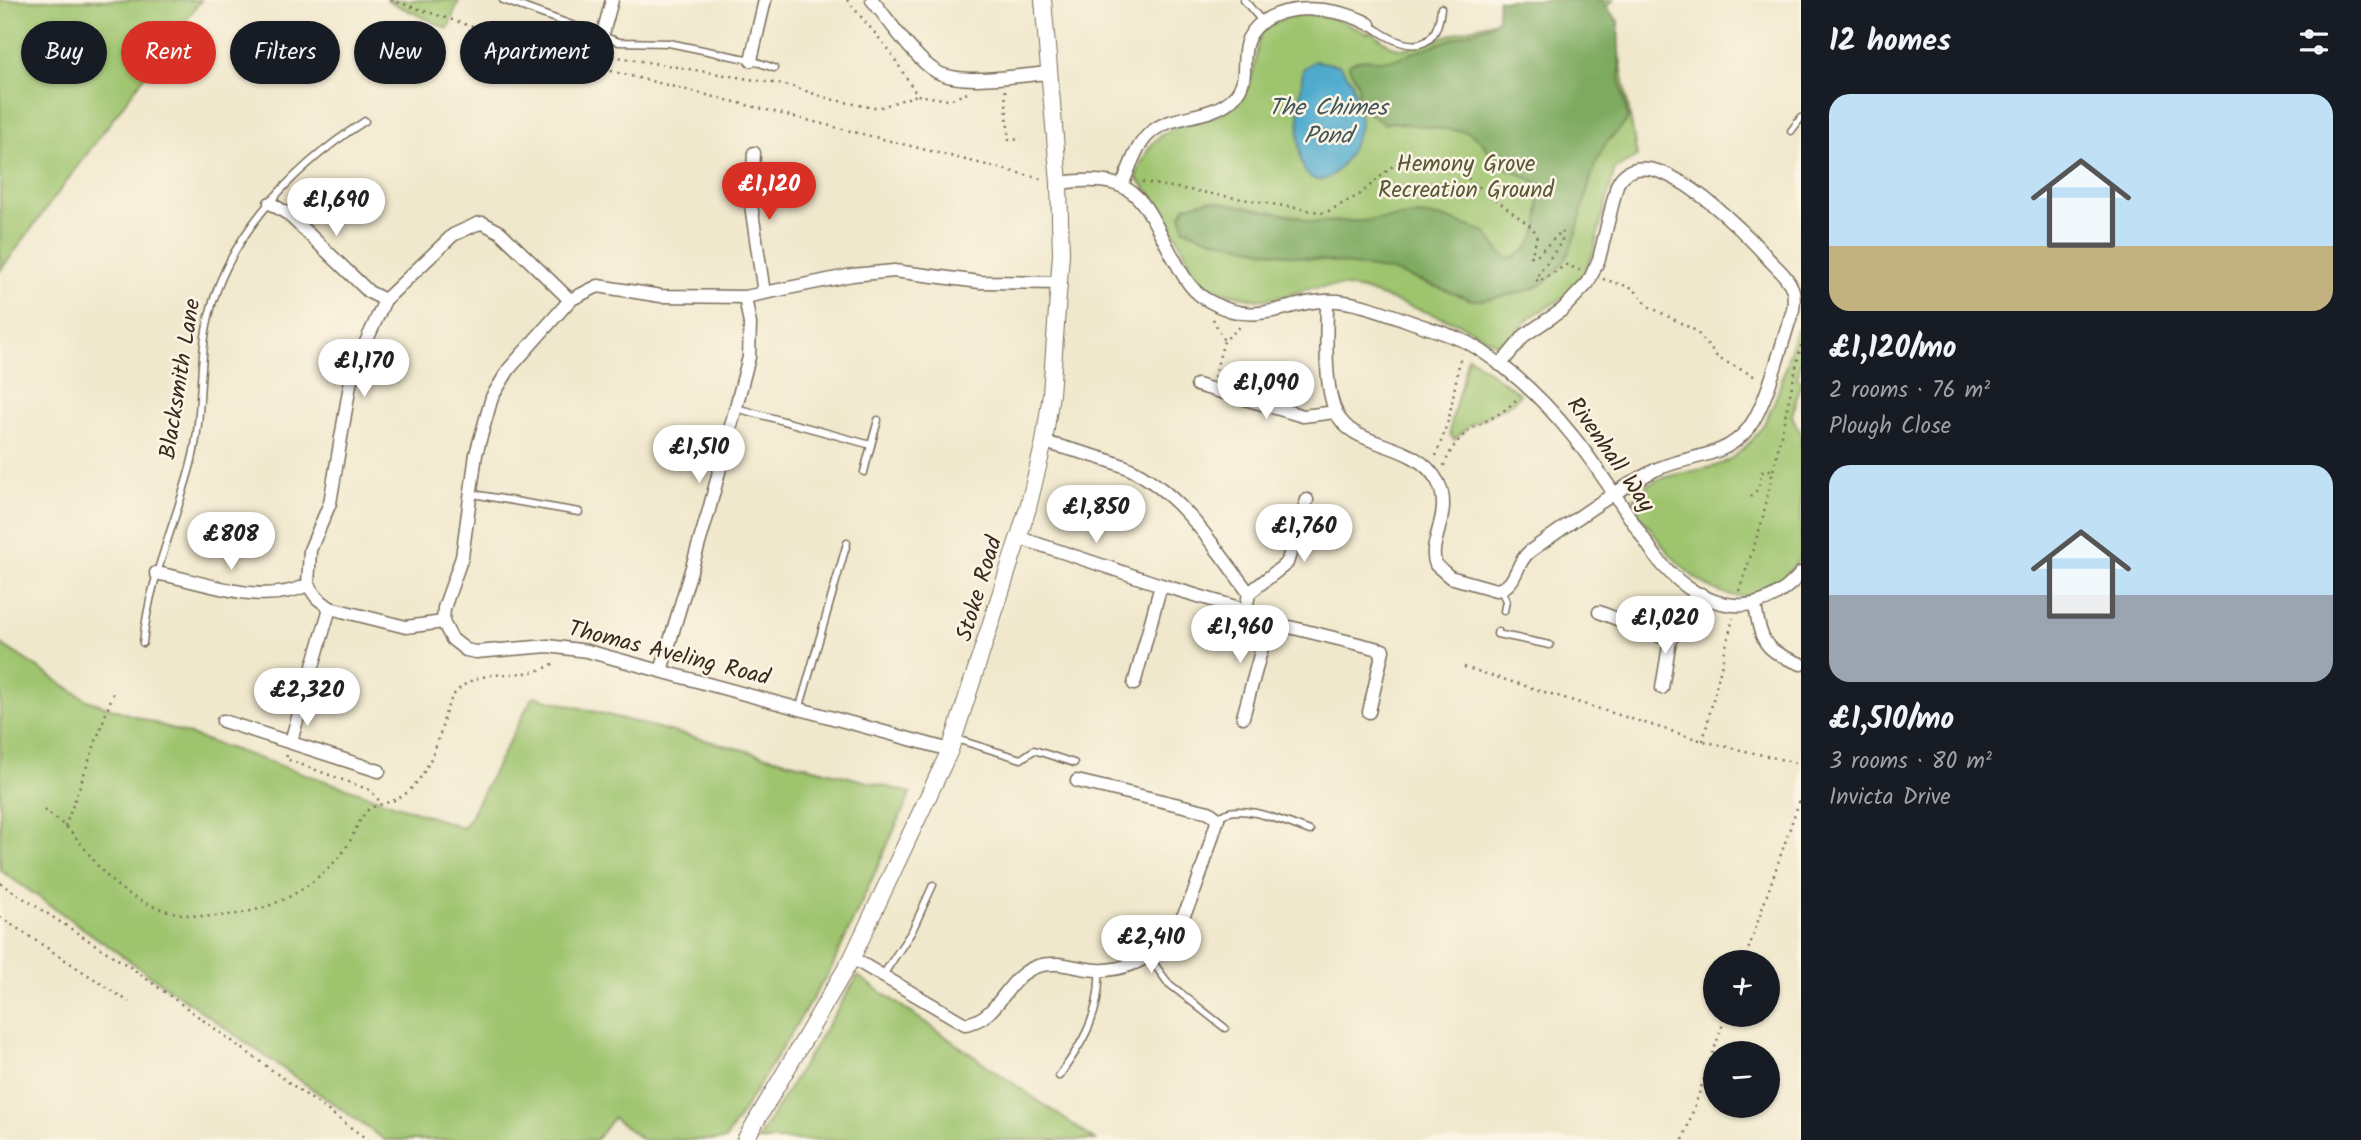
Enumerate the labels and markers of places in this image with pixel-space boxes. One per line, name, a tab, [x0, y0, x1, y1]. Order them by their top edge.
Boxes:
pin: £1,120	[712, 162, 826, 222]
pin: £1,690	[279, 178, 393, 238]
pin: £1,170	[307, 340, 421, 399]
pin: £1,090	[1209, 362, 1323, 421]
pin: £1,510	[642, 426, 756, 485]
pin: £1,850	[1039, 486, 1153, 545]
pin: £1,760	[1247, 504, 1361, 564]
pin: £808	[190, 512, 272, 572]
pin: £1,020	[1608, 596, 1722, 656]
pin: £1,960	[1183, 606, 1297, 665]
pin: £2,320	[250, 668, 364, 728]
pin: £2,410	[1094, 916, 1208, 975]

